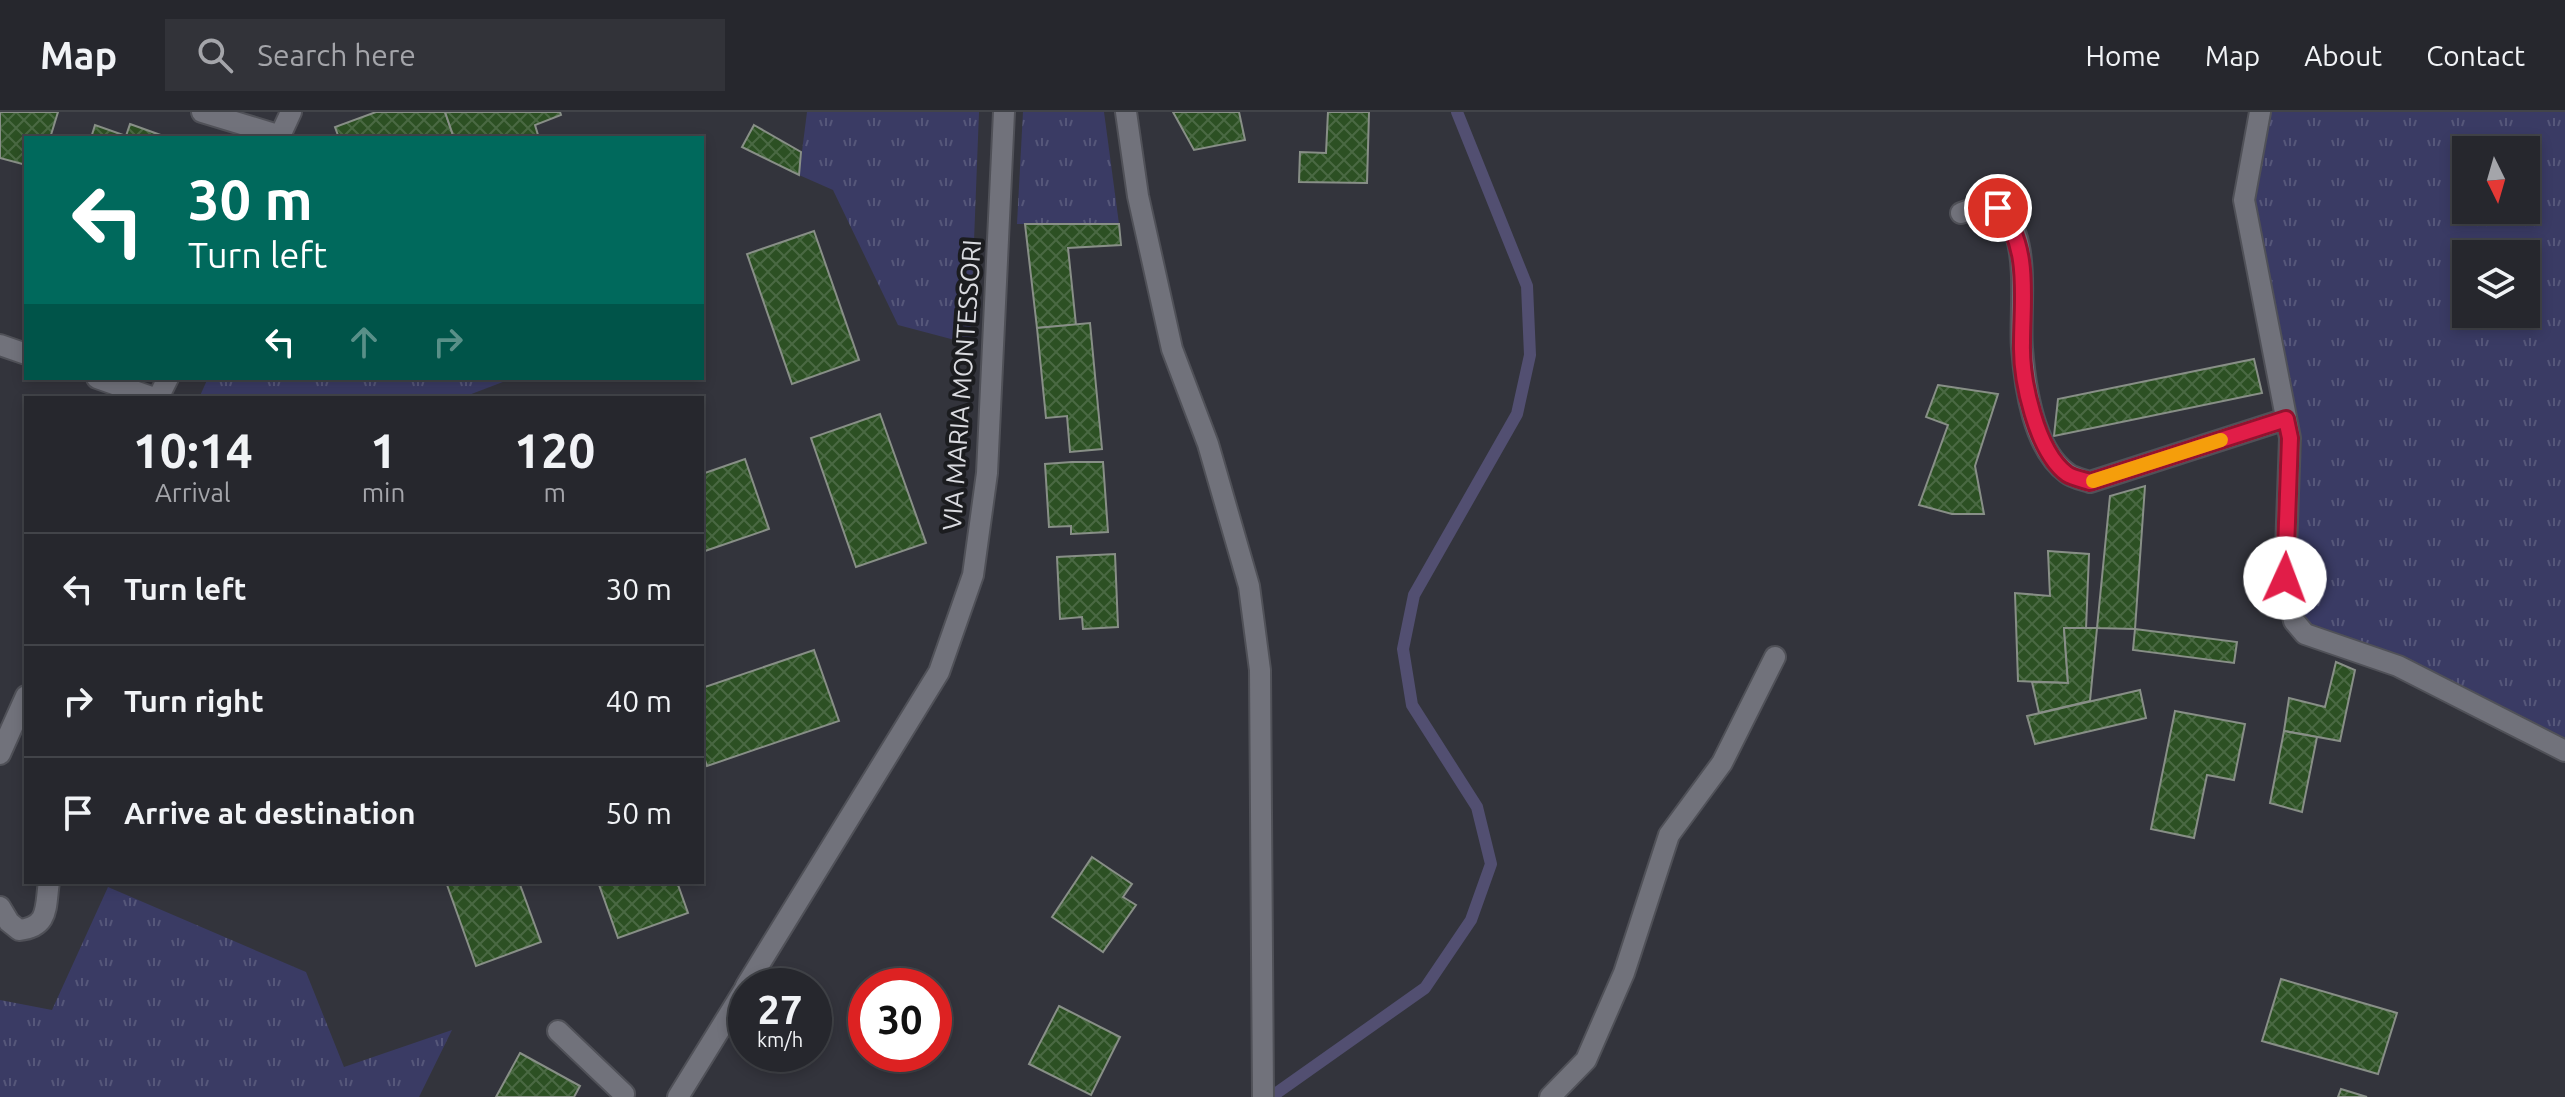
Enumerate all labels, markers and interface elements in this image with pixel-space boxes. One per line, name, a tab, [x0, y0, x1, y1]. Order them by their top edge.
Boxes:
search box	[165, 19, 725, 91]
icon: search	[193, 33, 237, 77]
text: Map	[40, 34, 117, 76]
text: Search here	[257, 38, 416, 72]
text: Home	[2086, 40, 2161, 71]
text: Map	[2205, 40, 2260, 71]
text: About	[2304, 40, 2382, 71]
text: Contact	[2426, 40, 2525, 71]
north arrow	[2452, 136, 2540, 224]
map controls	[2452, 136, 2540, 328]
icon: left	[56, 168, 160, 272]
text: 30 m	[188, 168, 313, 231]
pin	[1964, 174, 2032, 242]
icon: arrive	[1976, 186, 2020, 230]
text: Turn left	[188, 234, 327, 275]
street label: VIA MARIA MONTESSORI	[937, 238, 986, 532]
button: layers	[2452, 240, 2540, 328]
icon: left	[258, 320, 302, 364]
icon: ahead	[342, 320, 386, 364]
icon: right	[426, 320, 470, 364]
text: 10:14	[133, 423, 253, 477]
text: 1	[370, 423, 397, 477]
text: 120	[514, 423, 595, 477]
text: Arrival	[155, 478, 231, 507]
text: min	[362, 478, 405, 507]
text: m	[543, 478, 566, 507]
position arrow	[2243, 536, 2327, 620]
icon: left	[56, 567, 100, 611]
text: Turn left	[124, 572, 246, 606]
text: 30 m	[605, 572, 672, 606]
icon: right	[56, 679, 100, 723]
text: Turn right	[124, 684, 264, 718]
text: 40 m	[605, 684, 672, 718]
icon: arrive	[56, 791, 100, 835]
text: Arrive at destination	[124, 796, 416, 830]
text: 50 m	[605, 796, 672, 830]
speed limit sign: 30	[848, 968, 952, 1072]
text: 27	[757, 987, 803, 1032]
text: km/h	[757, 1028, 803, 1051]

